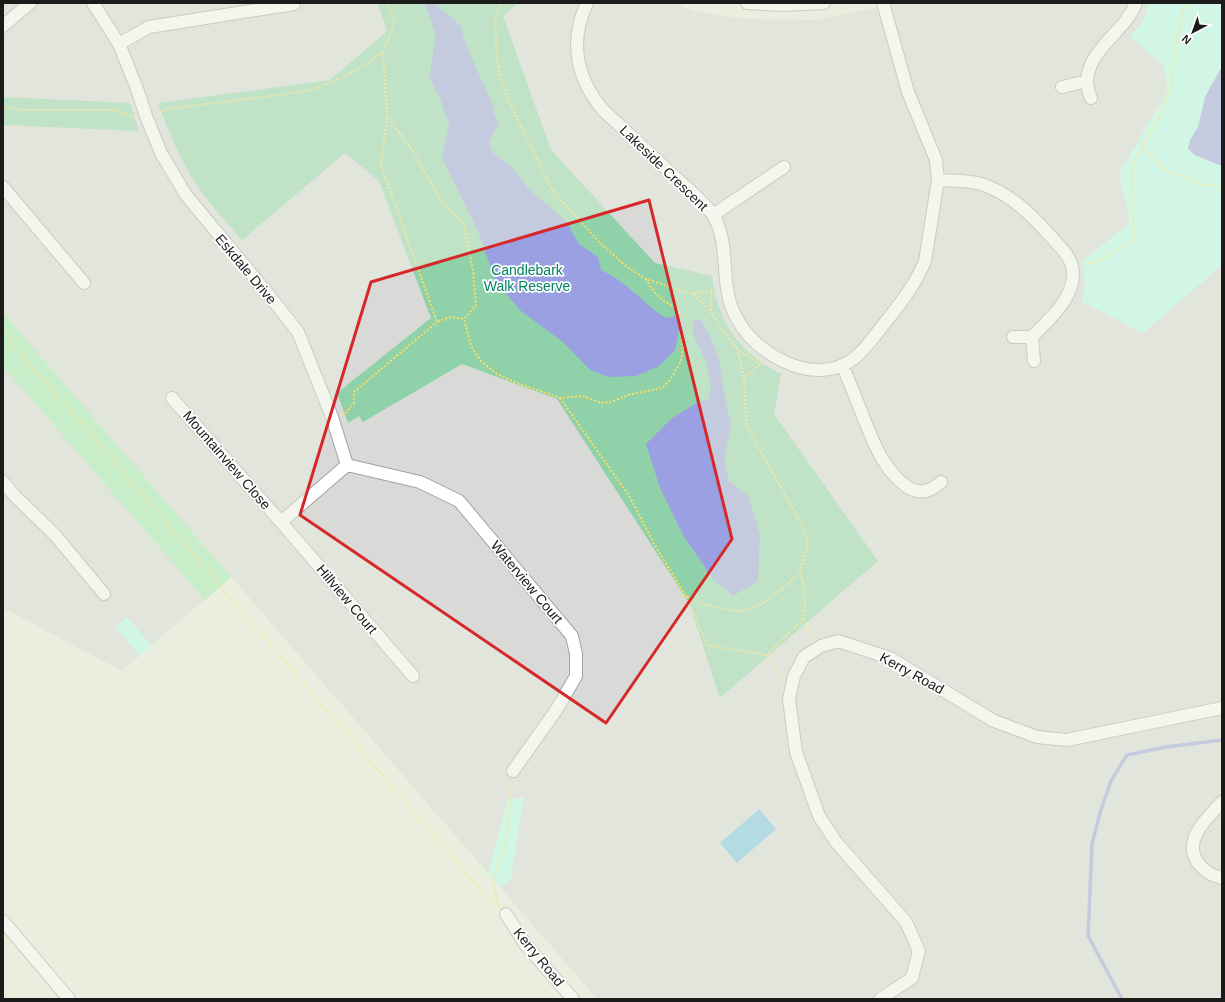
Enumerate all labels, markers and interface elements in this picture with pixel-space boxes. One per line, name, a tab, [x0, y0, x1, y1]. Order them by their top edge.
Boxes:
north arrow	[1173, 12, 1213, 52]
text: N	[1179, 32, 1193, 47]
street label: Lakeside Crescent	[617, 122, 711, 214]
street label: Eskdale Drive	[212, 231, 280, 307]
park label: Candlebark Walk Reserve	[484, 262, 571, 294]
street label: Mountainview Close	[180, 407, 274, 513]
street label: Waterview Court	[488, 537, 566, 627]
street label: Hillview Court	[313, 561, 381, 637]
street label: Kerry Road	[877, 649, 947, 697]
street label: Kerry Road	[511, 924, 567, 990]

